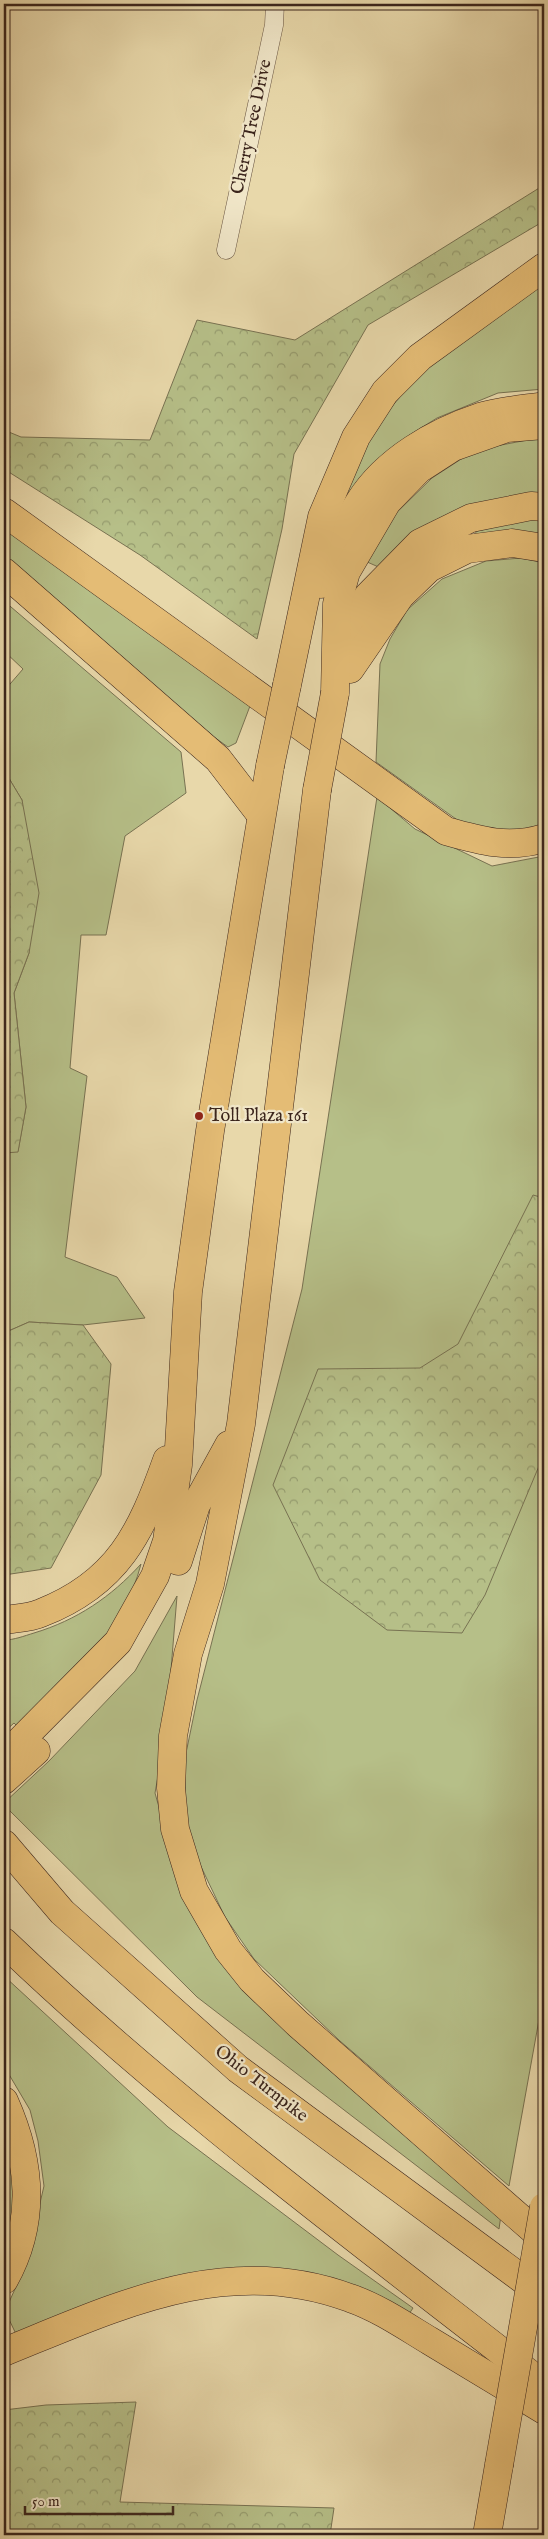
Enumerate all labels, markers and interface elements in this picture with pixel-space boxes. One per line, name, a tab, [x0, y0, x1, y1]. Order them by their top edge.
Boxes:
street label: Cherry Tree Drive	[226, 57, 278, 197]
place label: Toll Plaza 161	[209, 1105, 308, 1128]
marker: Toll Plaza 161	[193, 1110, 205, 1122]
street label: Ohio Turnpike	[210, 2040, 312, 2128]
scale bar	[25, 2484, 172, 2516]
text: 50 m	[32, 2492, 60, 2511]

